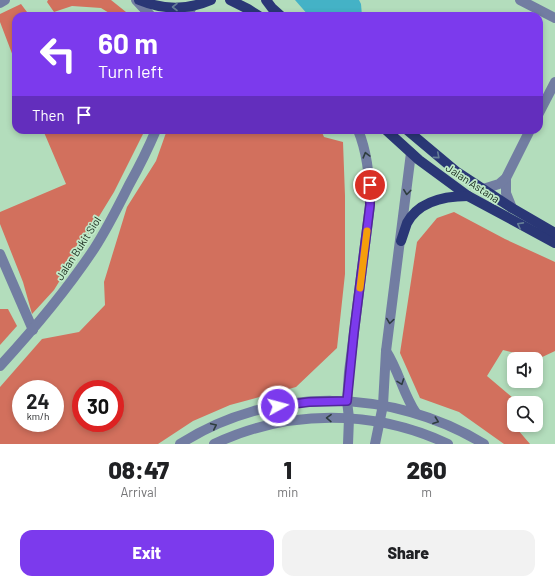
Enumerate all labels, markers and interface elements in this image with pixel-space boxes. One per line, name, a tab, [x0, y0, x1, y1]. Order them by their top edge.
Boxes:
one-way arrow	[172, 3, 178, 11]
text: 60 m	[98, 26, 158, 60]
icon: left	[32, 28, 84, 80]
text: Turn left	[98, 60, 164, 82]
icon: arrive	[73, 104, 95, 126]
text: Then	[32, 106, 65, 124]
one-way arrow	[432, 151, 439, 158]
one-way arrow	[362, 152, 371, 159]
street label: Jalan Astana	[444, 161, 502, 205]
pin	[353, 168, 387, 202]
icon: arrive	[359, 174, 381, 196]
one-way arrow	[403, 189, 412, 195]
street label: Jalan Bukit Siol	[53, 214, 103, 282]
one-way arrow	[517, 222, 525, 230]
one-way arrow	[386, 318, 395, 324]
map controls	[507, 352, 543, 432]
button: sound	[507, 352, 543, 388]
one-way arrow	[396, 379, 404, 386]
speed limit sign: 30	[72, 380, 124, 432]
position arrow	[257, 385, 299, 427]
text: 24	[26, 389, 50, 413]
button: search	[507, 396, 543, 432]
text: km/h	[27, 410, 49, 422]
one-way arrow	[326, 413, 332, 422]
one-way arrow	[433, 416, 440, 424]
one-way arrow	[210, 423, 218, 431]
text: 08:47	[108, 455, 169, 484]
text: 1	[283, 455, 292, 484]
text: 260	[406, 455, 447, 484]
text: Arrival	[120, 484, 157, 500]
text: min	[277, 484, 298, 500]
text: m	[421, 484, 432, 500]
button: Exit	[20, 530, 274, 576]
button: Share	[282, 530, 535, 576]

